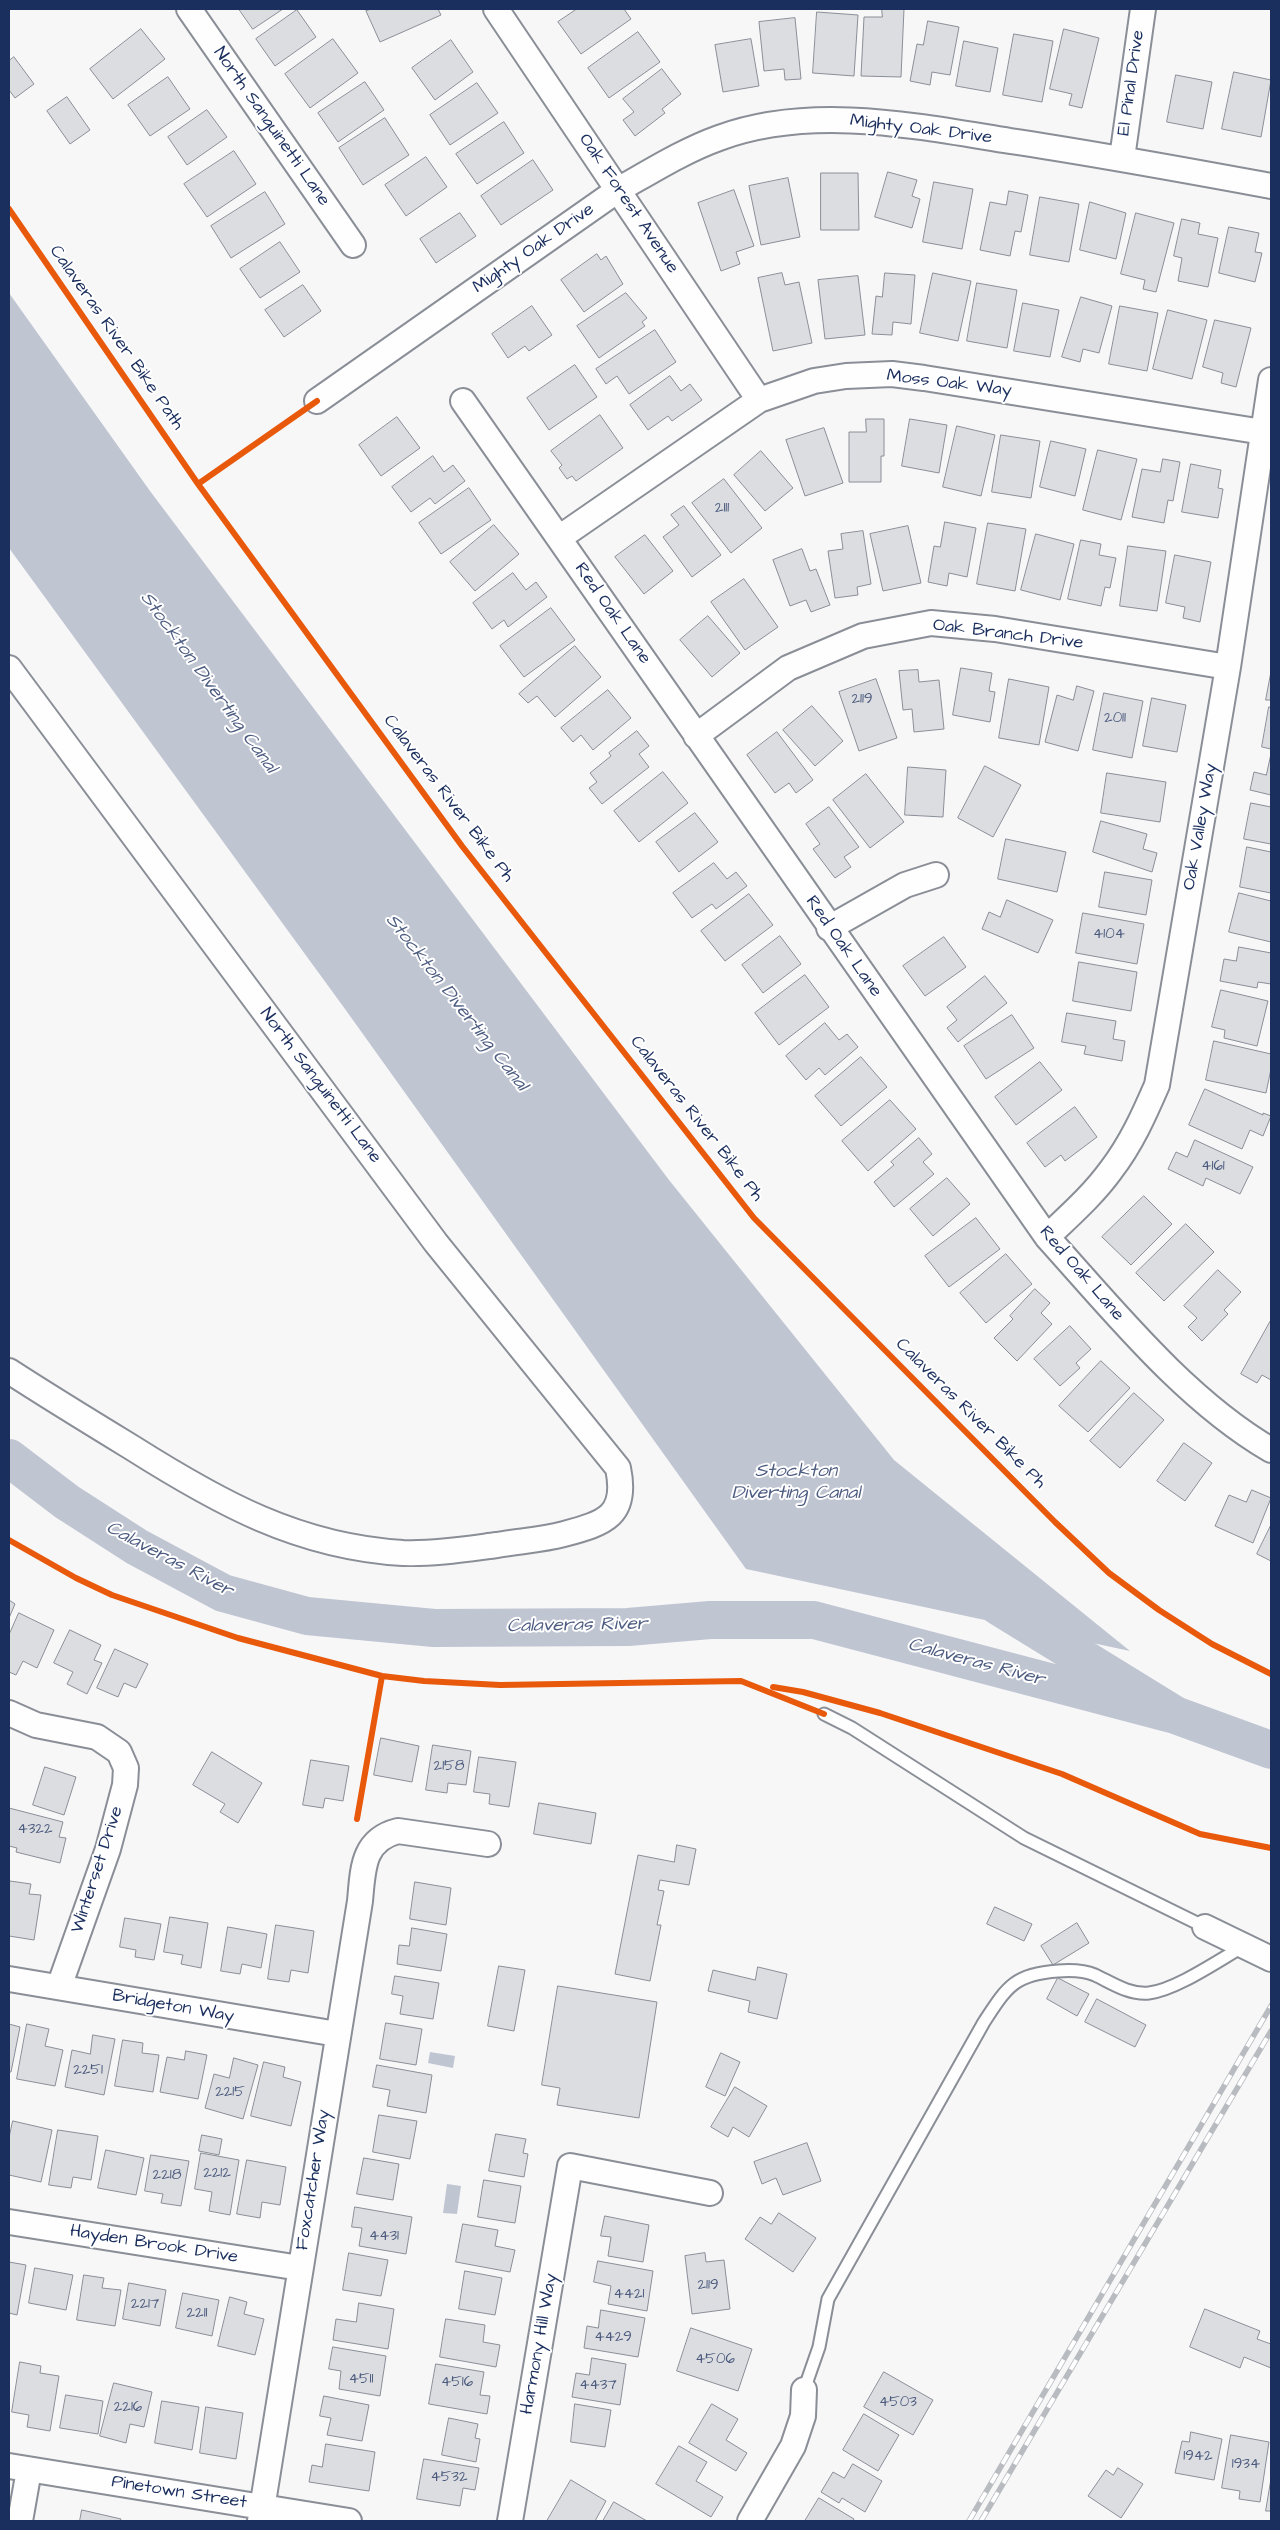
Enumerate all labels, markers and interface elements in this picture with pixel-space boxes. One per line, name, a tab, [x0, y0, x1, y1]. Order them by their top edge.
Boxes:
street label: El Pinal Drive	[1114, 29, 1150, 137]
street label: North Sanguinetti Lane	[208, 43, 334, 211]
street label: Mighty Oak Drive	[849, 111, 993, 149]
street label: Oak Forest Avenue	[573, 130, 683, 278]
street label: Mighty Oak Drive	[469, 199, 599, 299]
street label: Calaveras River Bike Path	[44, 242, 188, 434]
street label: Moss Oak Way	[885, 366, 1013, 402]
house number: 2111	[715, 500, 729, 518]
street label: Red Oak Lane	[569, 559, 655, 669]
water label: Stockton Diverting Canal	[135, 588, 281, 778]
street label: Oak Branch Drive	[932, 615, 1084, 655]
house number: 2119	[852, 691, 872, 709]
house number: 2011	[1104, 710, 1126, 728]
street label: Calaveras River Bike Ph	[378, 711, 518, 887]
street label: Oak Valley Way	[1179, 762, 1223, 892]
street label: Red Oak Lane	[800, 892, 886, 1002]
water label: Stockton Diverting Canal	[380, 910, 532, 1096]
house number: 4104	[1093, 926, 1125, 944]
street label: North Sanguinetti Lane	[254, 1004, 386, 1168]
street label: Calaveras River Bike Ph	[625, 1032, 767, 1206]
house number: 4161	[1201, 1158, 1225, 1176]
street label: Red Oak Lane	[1034, 1222, 1128, 1326]
street label: Calaveras River Bike Ph	[890, 1334, 1050, 1494]
water label: Stockton Diverting Canal	[732, 1461, 860, 1505]
water label: Calaveras River	[102, 1517, 236, 1603]
water label: Calaveras River	[507, 1613, 647, 1639]
water label: Calaveras River	[905, 1634, 1047, 1692]
house number: 2158	[434, 1758, 464, 1776]
street label: Winterset Drive	[67, 1804, 129, 1936]
house number: 4322	[17, 1821, 53, 1839]
street label: Bridgeton Way	[110, 1986, 236, 2028]
house number: 2251	[73, 2062, 103, 2080]
house number: 2215	[215, 2084, 245, 2102]
street label: Foxcatcher Way	[292, 2108, 336, 2252]
house number: 2212	[203, 2165, 231, 2183]
house number: 2218	[153, 2167, 181, 2185]
street label: Hayden Brook Drive	[68, 2221, 240, 2269]
house number: 4431	[369, 2228, 399, 2246]
street label: Harmony Hill Way	[517, 2272, 563, 2416]
house number: 2119	[698, 2277, 718, 2295]
house number: 4421	[614, 2286, 644, 2304]
house number: 2217	[131, 2296, 159, 2314]
house number: 2211	[186, 2305, 208, 2323]
house number: 4429	[594, 2329, 632, 2347]
house number: 4506	[695, 2351, 735, 2369]
house number: 4511	[349, 2371, 373, 2389]
house number: 4516	[441, 2374, 473, 2392]
house number: 4437	[579, 2377, 617, 2395]
house number: 4503	[879, 2394, 917, 2412]
house number: 2216	[114, 2399, 142, 2417]
house number: 1942	[1183, 2448, 1213, 2466]
house number: 1934	[1232, 2456, 1260, 2474]
house number: 4532	[430, 2469, 468, 2487]
street label: Pinetown Street	[110, 2472, 248, 2514]

